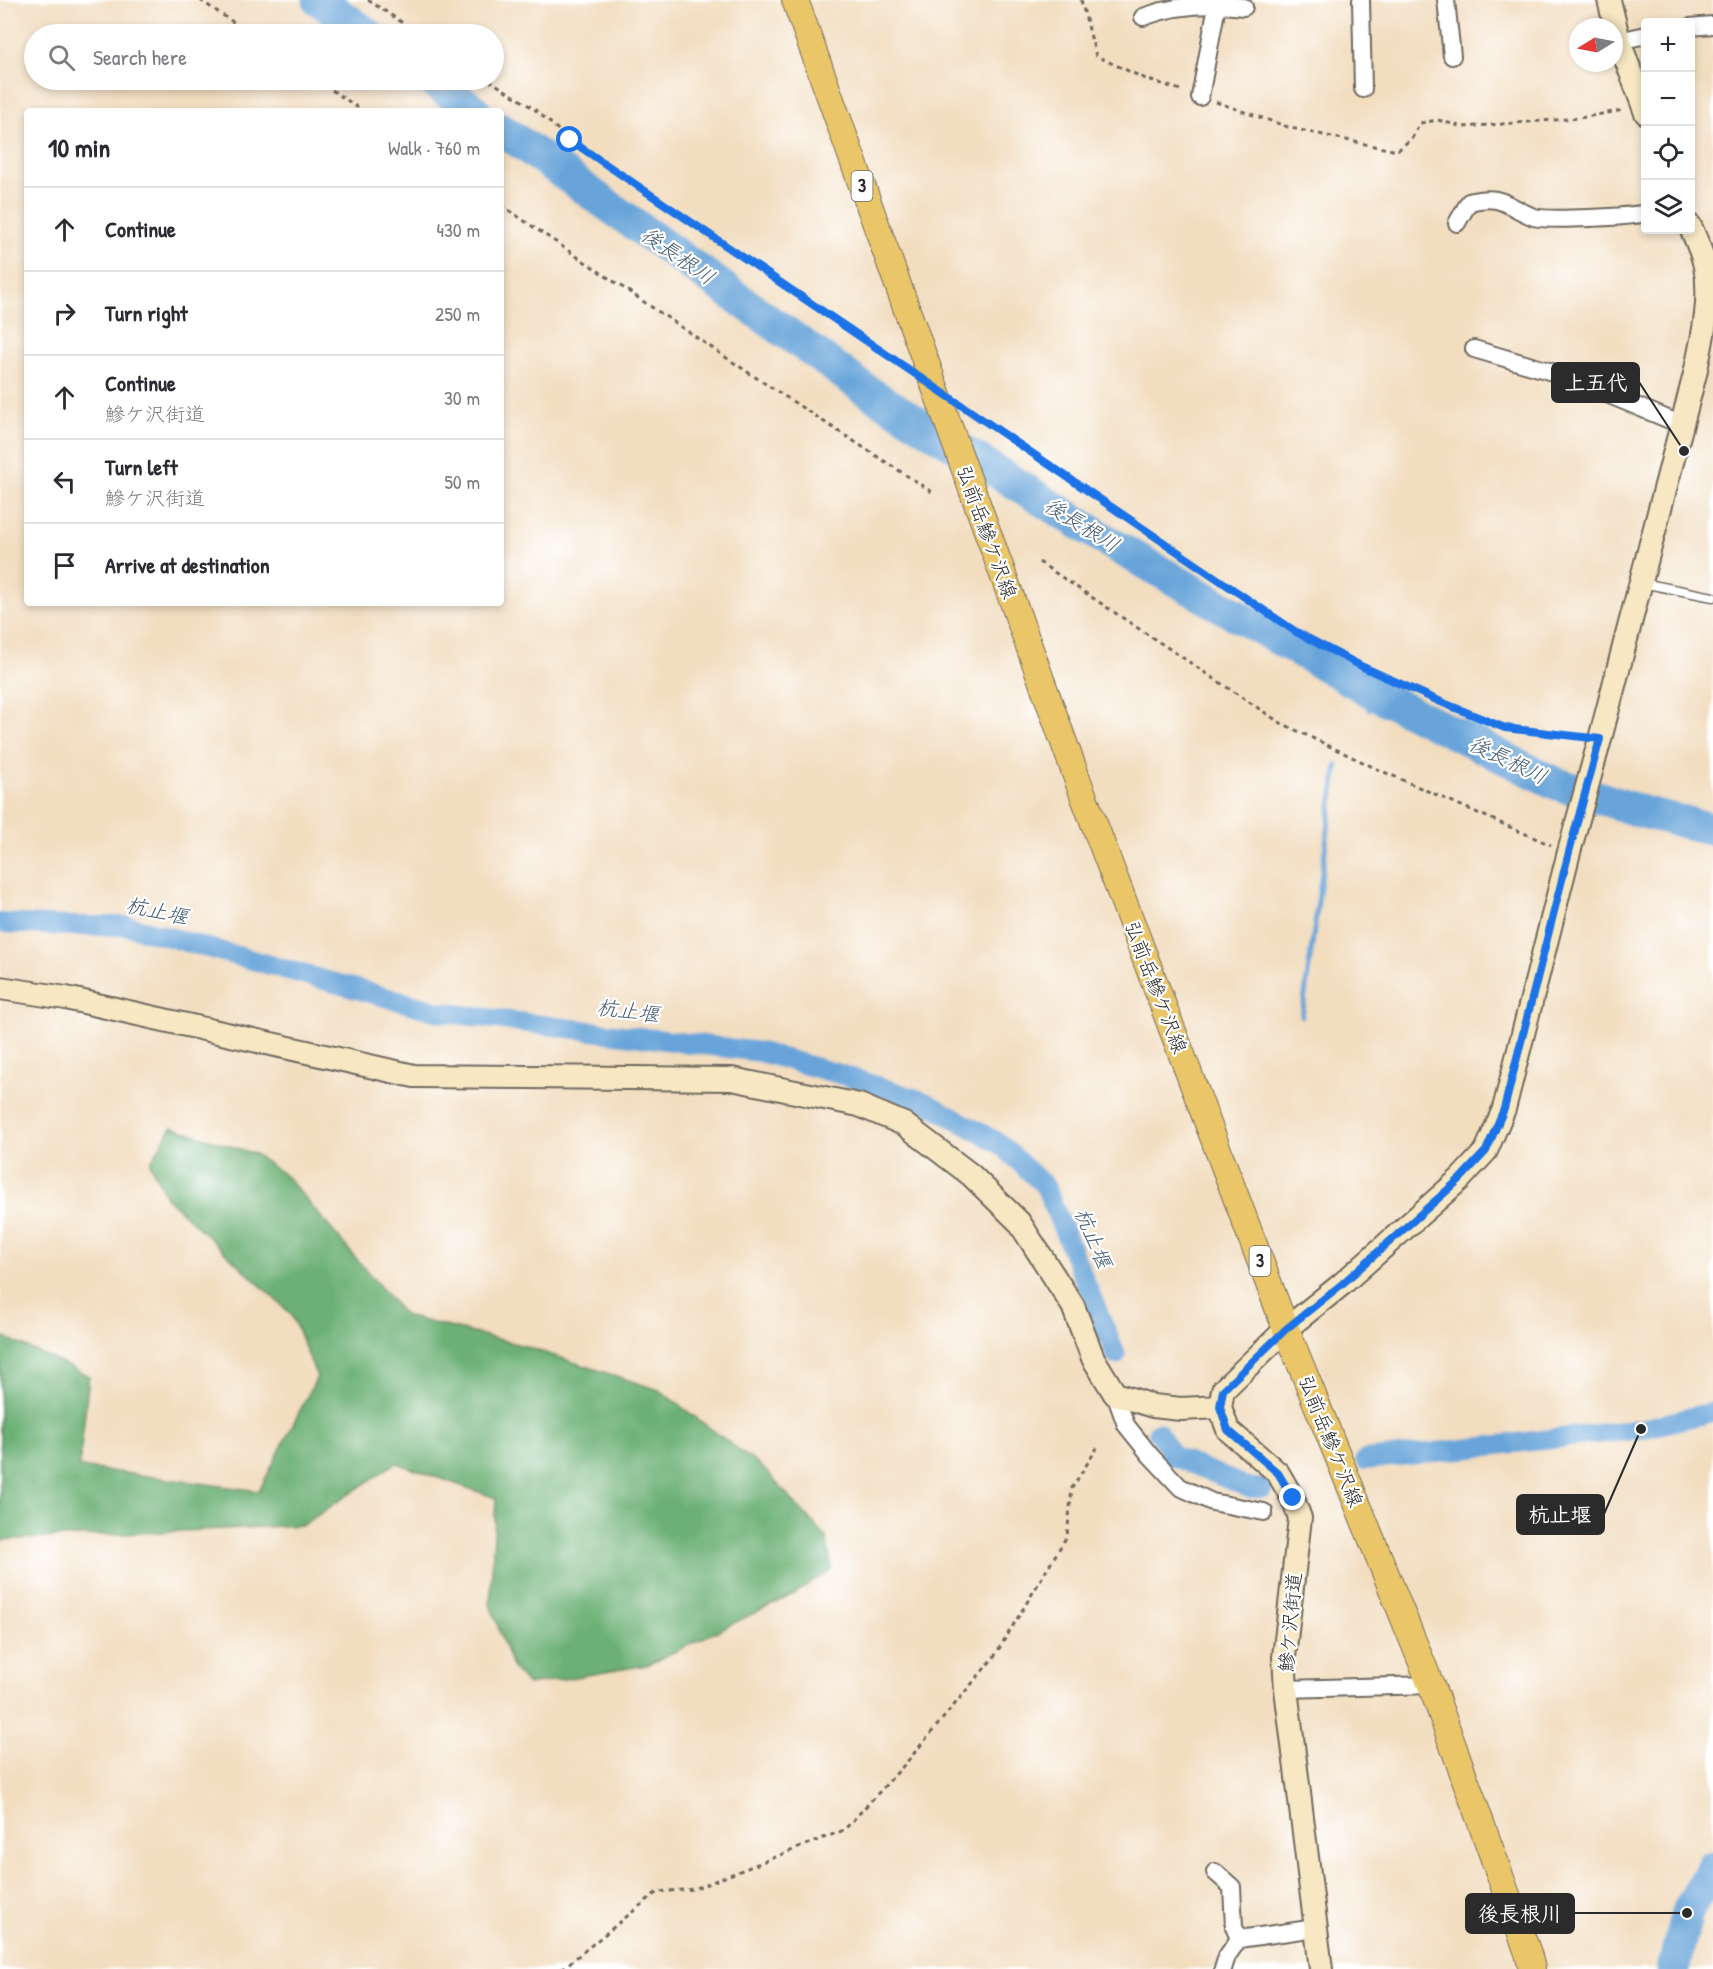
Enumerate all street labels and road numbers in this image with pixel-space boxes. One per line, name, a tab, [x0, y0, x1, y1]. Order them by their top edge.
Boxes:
road number: 3	[852, 171, 872, 201]
street label: 弘前岳鰺ケ沢線	[951, 461, 1024, 602]
street label: 弘前岳鰺ケ沢線	[1119, 917, 1194, 1057]
road number: 3	[1250, 1246, 1270, 1276]
street label: 弘前岳鰺ケ沢線	[1293, 1371, 1370, 1511]
street label: 鰺ケ沢街道	[1272, 1571, 1307, 1673]

